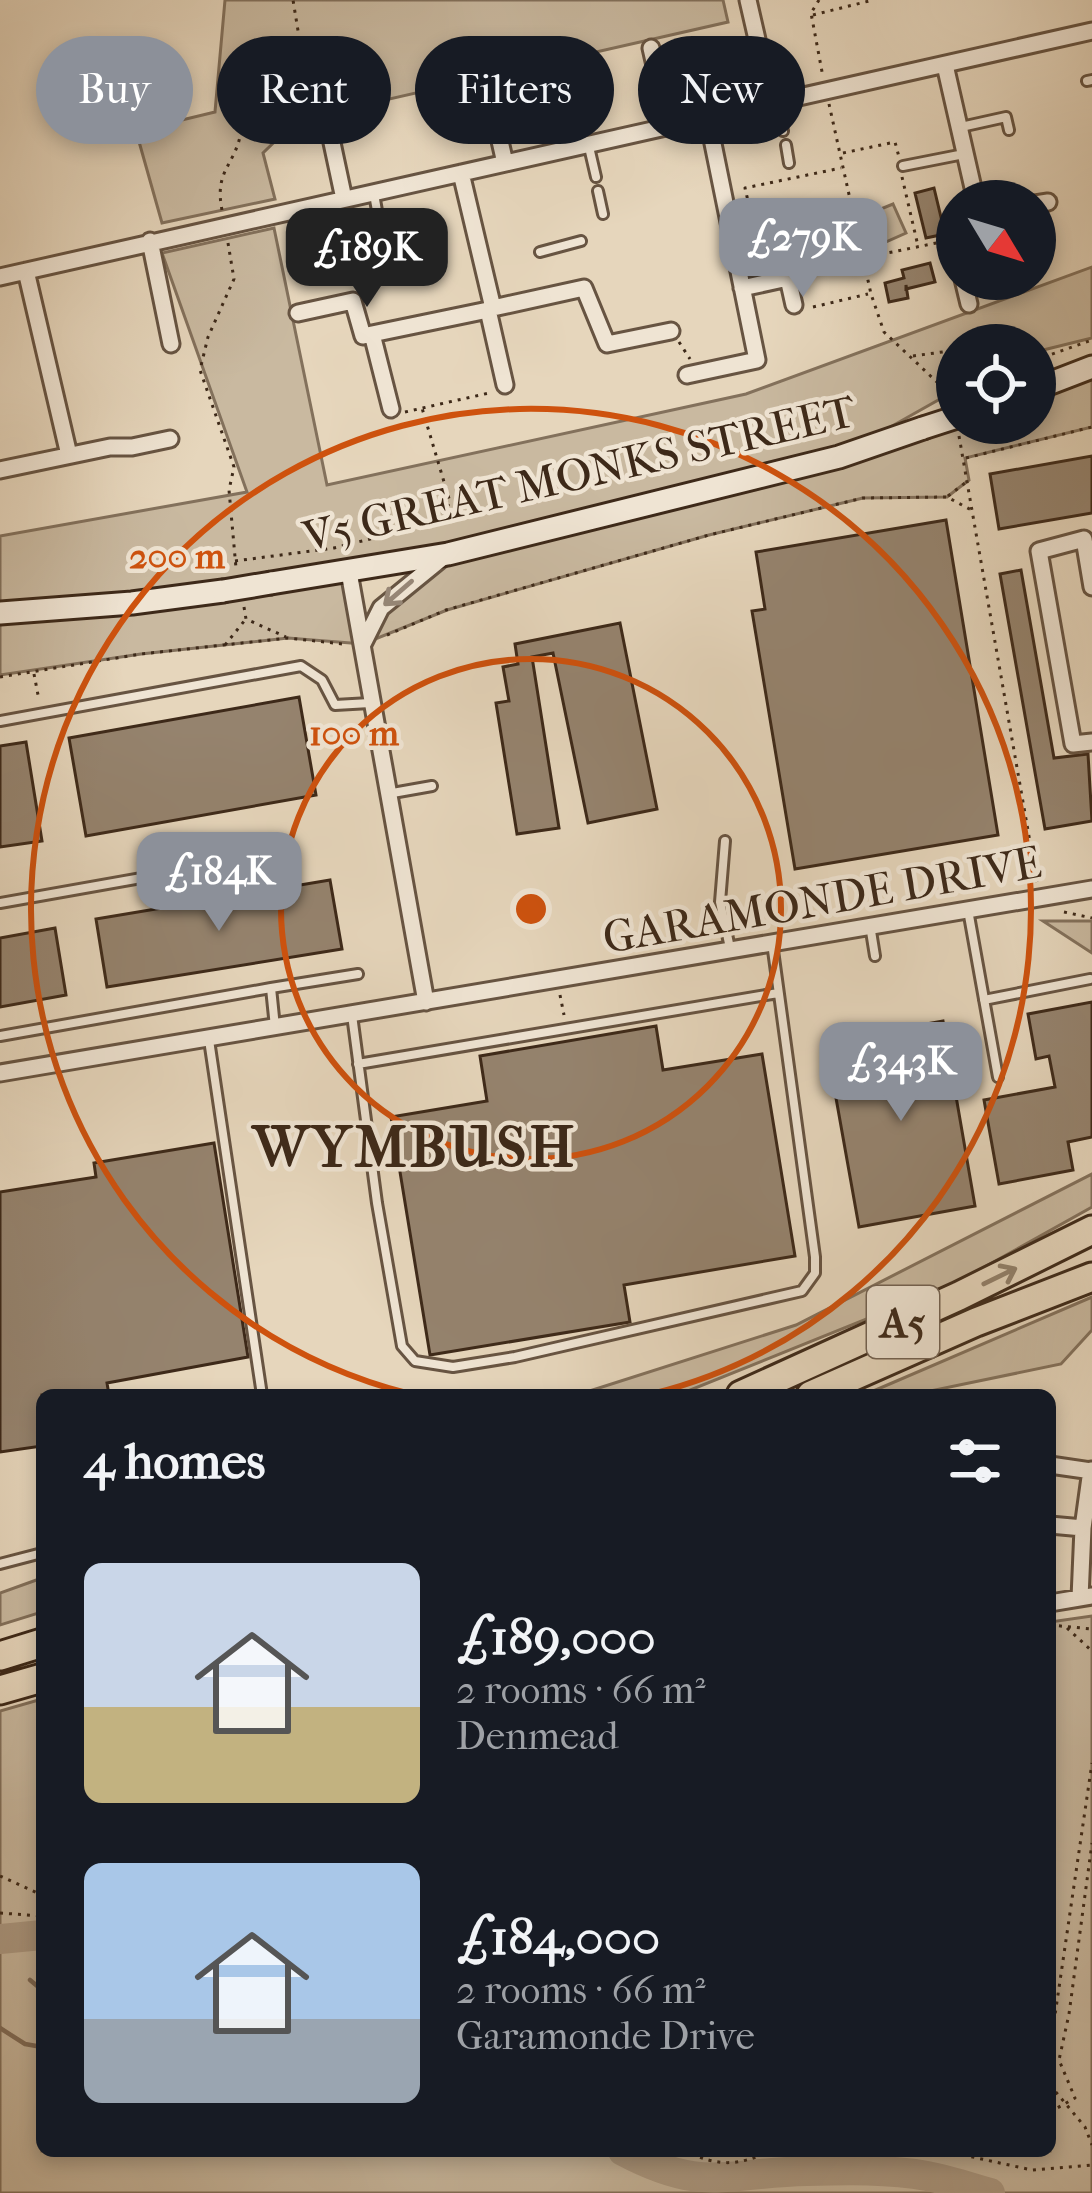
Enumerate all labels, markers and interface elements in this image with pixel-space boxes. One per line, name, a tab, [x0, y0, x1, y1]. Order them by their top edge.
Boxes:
chip: Buy	[36, 36, 193, 144]
chip: Rent	[217, 36, 391, 144]
chip: Filters	[415, 36, 614, 144]
chip: New	[638, 36, 805, 144]
north arrow	[936, 180, 1056, 300]
map controls	[936, 180, 1056, 444]
pin: £279K	[719, 198, 887, 300]
pin: £189K	[283, 208, 451, 310]
text: £279K	[746, 214, 860, 260]
text: £189K	[313, 224, 421, 270]
button: locate	[936, 324, 1056, 444]
street label: V5 GREAT MONKS STREET	[297, 385, 861, 564]
text: 200 m	[129, 535, 226, 577]
one-way arrow	[384, 579, 414, 606]
text: 100 m	[309, 712, 400, 754]
pin: £184K	[135, 832, 303, 934]
street label: GARAMONDE DRIVE	[599, 836, 1046, 965]
text: £184K	[164, 848, 274, 894]
centre of rings	[510, 888, 552, 930]
pin: £343K	[817, 1022, 985, 1124]
text: £343K	[846, 1038, 956, 1084]
district label: WYMBUSH	[251, 1114, 577, 1181]
one-way arrow	[982, 1264, 1018, 1286]
road number: A5	[867, 1286, 939, 1358]
icon: filters	[942, 1428, 1008, 1494]
text: 4 homes	[84, 1431, 265, 1491]
text: £189,000	[456, 1607, 656, 1667]
icon: home	[180, 1611, 324, 1755]
text: 2 rooms · 66 m²	[456, 1667, 706, 1713]
text: Denmead	[456, 1713, 619, 1759]
text: £184,000	[456, 1907, 660, 1967]
icon: home	[180, 1911, 324, 2055]
text: 2 rooms · 66 m²	[456, 1967, 706, 2013]
text: Garamonde Drive	[456, 2013, 755, 2059]

